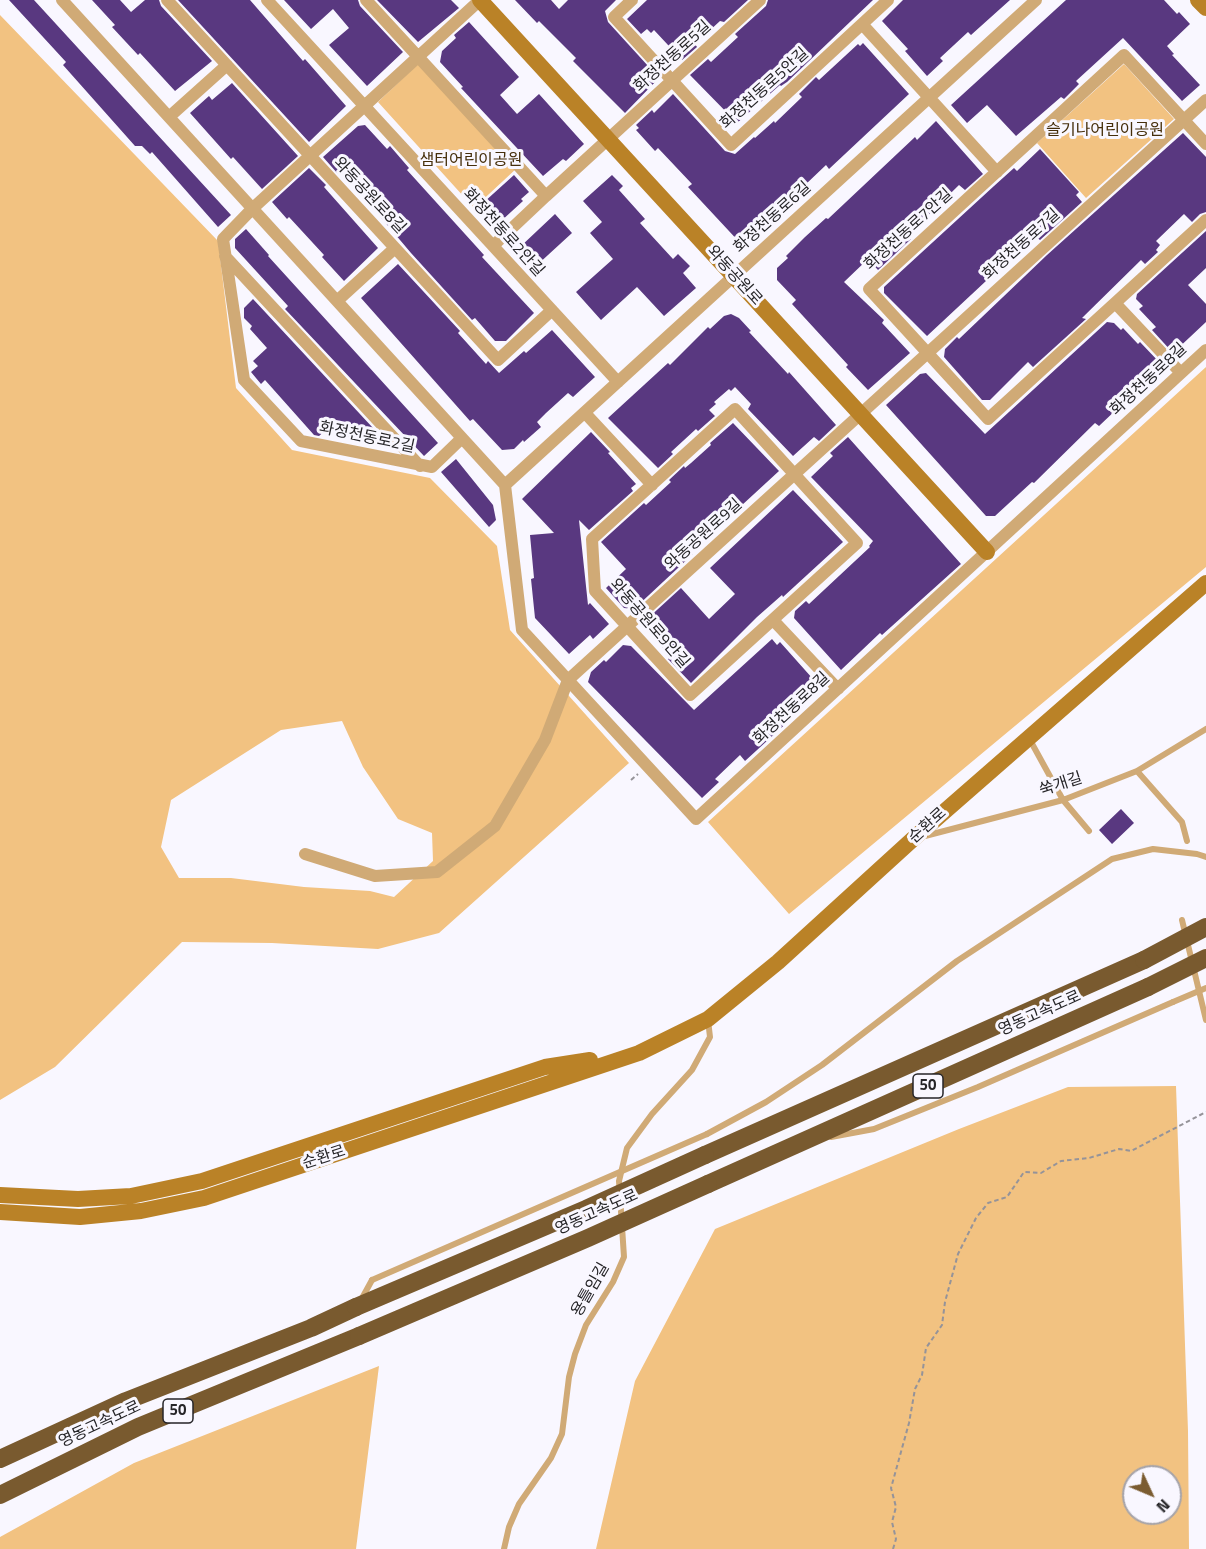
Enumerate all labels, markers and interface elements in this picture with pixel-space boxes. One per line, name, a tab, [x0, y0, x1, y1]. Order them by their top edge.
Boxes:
street label: 화정천동로5길	[630, 17, 716, 97]
street label: 화정천동로5안길	[717, 44, 813, 134]
park label: 슬기나어린이공원	[1046, 121, 1164, 141]
park label: 샘터어린이공원	[419, 151, 523, 171]
street label: 와동공원로8길	[329, 154, 409, 238]
street label: 화정천동로6길	[730, 178, 816, 258]
street label: 화정천동로2안길	[458, 185, 548, 281]
street label: 화정천동로7안길	[861, 185, 957, 275]
street label: 화정천동로7길	[979, 205, 1065, 285]
street label: 와동공원로	[702, 242, 766, 310]
street label: 화정천동로8길	[1107, 340, 1191, 420]
street label: 화정천동로2길	[317, 418, 417, 458]
street label: 와동공원로9길	[661, 495, 747, 575]
street label: 와동공원로9안길	[605, 575, 693, 673]
street label: 화정천동로8길	[750, 669, 834, 749]
street label: 쑥개길	[1037, 769, 1085, 801]
street label: 순환로	[905, 804, 951, 848]
street label: 영동고속도로	[996, 987, 1084, 1041]
road number: 50	[913, 1074, 943, 1098]
street label: 순환로	[300, 1142, 348, 1174]
street label: 영동고속도로	[553, 1186, 641, 1240]
street label: 용틀임길	[568, 1260, 614, 1320]
street label: 영동고속도로	[56, 1398, 144, 1452]
road number: 50	[163, 1399, 193, 1423]
north arrow	[1122, 1465, 1182, 1525]
text: N	[1151, 1494, 1176, 1518]

